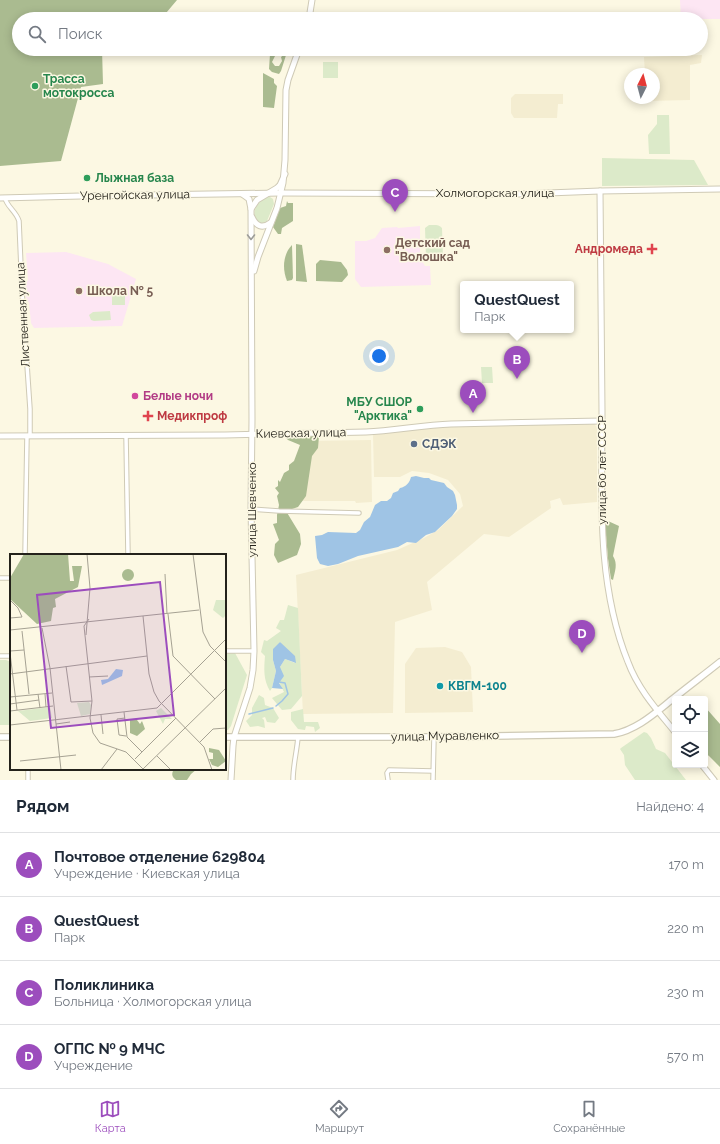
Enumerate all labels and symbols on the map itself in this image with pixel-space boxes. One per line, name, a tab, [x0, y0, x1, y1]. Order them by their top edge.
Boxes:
north arrow	[624, 68, 660, 104]
place label: Трасса мотокросса	[43, 72, 114, 100]
marker: Трасса мотокросса	[30, 81, 40, 91]
place label: Лыжная база	[95, 171, 174, 185]
marker: Лыжная база	[82, 173, 92, 183]
pin: C	[382, 179, 408, 212]
street label: Холмогорская улица	[436, 186, 554, 200]
street label: Уренгойская улица	[80, 187, 190, 203]
one-way arrow	[247, 234, 255, 240]
place label: Детский сад "Волошка"	[395, 236, 470, 264]
place label: Андромеда	[575, 242, 643, 256]
marker: Андромеда	[646, 243, 658, 255]
marker: Детский сад "Волошка"	[382, 245, 392, 255]
street label: Лиственная улица	[13, 262, 33, 368]
place label: Школа № 5	[87, 284, 153, 298]
marker: Школа № 5	[74, 286, 84, 296]
your location	[369, 346, 389, 366]
pin: B	[504, 346, 530, 379]
pin: A	[460, 380, 486, 413]
place label: Белые ночи	[143, 389, 213, 403]
marker: Белые ночи	[130, 391, 140, 401]
place label: МБУ СШОР "Арктика"	[346, 395, 413, 423]
marker: МБУ СШОР "Арктика"	[415, 404, 425, 414]
place label: Медикпроф	[157, 409, 227, 423]
marker: Медикпроф	[142, 410, 154, 422]
street label: улица 60 лет СССР	[595, 415, 609, 525]
street label: Киевская улица	[256, 425, 346, 441]
place label: СДЭК	[422, 437, 457, 451]
marker: СДЭК	[409, 439, 419, 449]
street label: улица Шевченко	[245, 462, 259, 558]
inset map	[10, 554, 226, 770]
pin: D	[569, 620, 595, 653]
place label: КВГМ-100	[448, 679, 507, 693]
marker: КВГМ-100	[435, 681, 445, 691]
street label: улица Муравленко	[391, 728, 499, 744]

